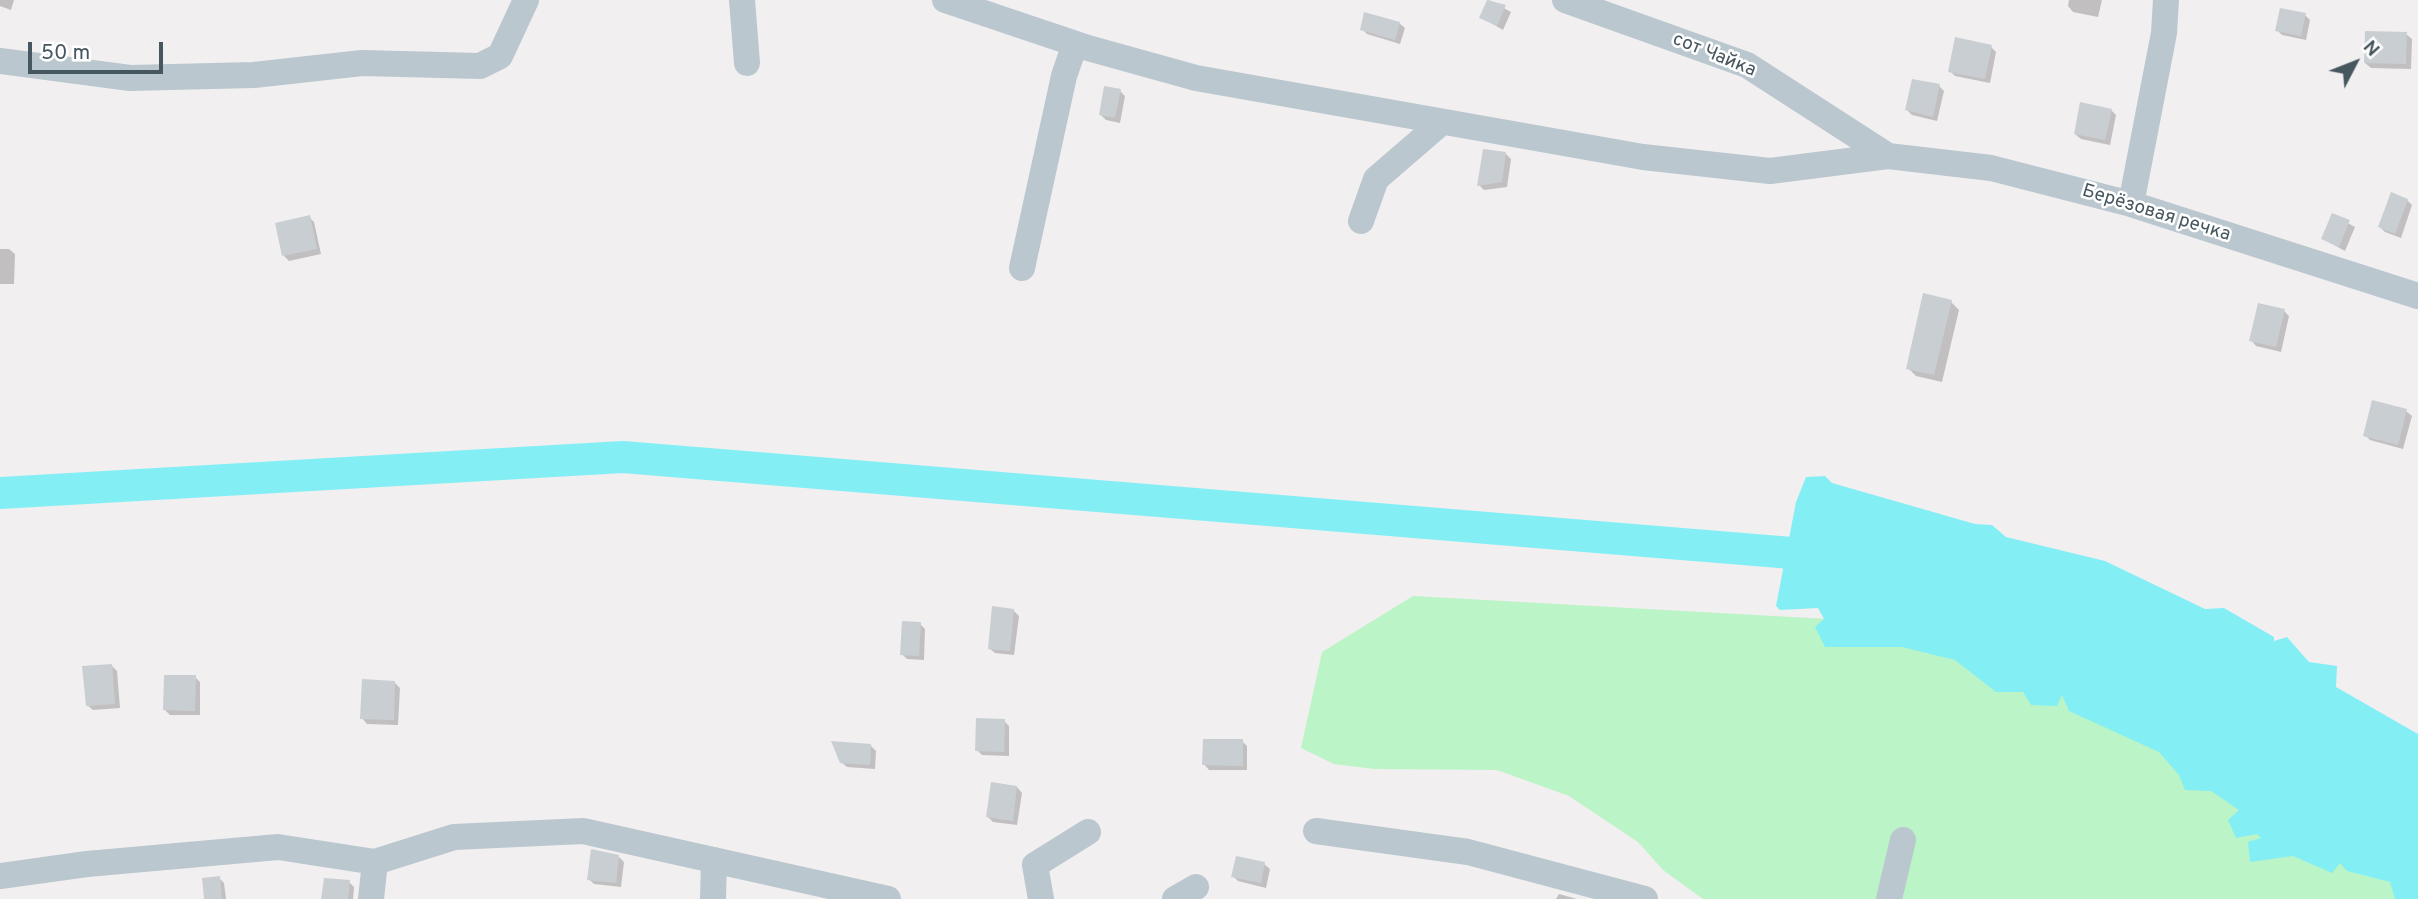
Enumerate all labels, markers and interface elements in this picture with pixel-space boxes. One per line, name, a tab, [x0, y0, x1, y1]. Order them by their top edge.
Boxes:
scale bar	[32, 28, 166, 72]
north arrow	[2320, 28, 2390, 98]
street label: сот Чайка	[1669, 29, 1759, 83]
text: N	[2357, 36, 2384, 62]
text: 50 m	[41, 40, 90, 67]
street label: Берёзовая речка	[2079, 181, 2233, 247]

